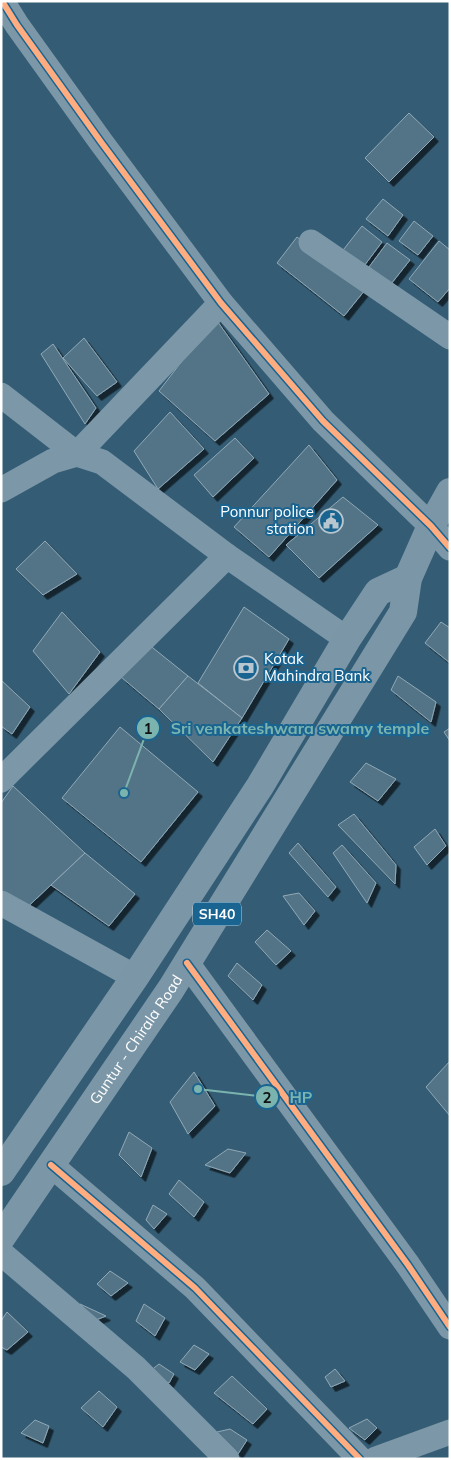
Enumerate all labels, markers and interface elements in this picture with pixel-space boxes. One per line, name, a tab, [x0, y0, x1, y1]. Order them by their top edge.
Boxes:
place label: Ponnur police station	[220, 502, 314, 538]
public building icon: Ponnur police station	[318, 508, 344, 534]
place label: Kotak Mahindra Bank	[264, 649, 370, 685]
bank icon: Kotak Mahindra Bank	[233, 655, 259, 681]
callout: Sri venkateshwara swamy temple	[135, 713, 439, 744]
text: Sri venkateshwara swamy temple	[171, 718, 430, 738]
text: 1	[143, 719, 153, 738]
road number: SH40	[193, 902, 241, 926]
street label: Guntur - Chirala Road	[85, 971, 186, 1108]
callout: HP	[255, 1082, 323, 1113]
text: HP	[289, 1087, 313, 1107]
text: 2	[262, 1088, 272, 1107]

